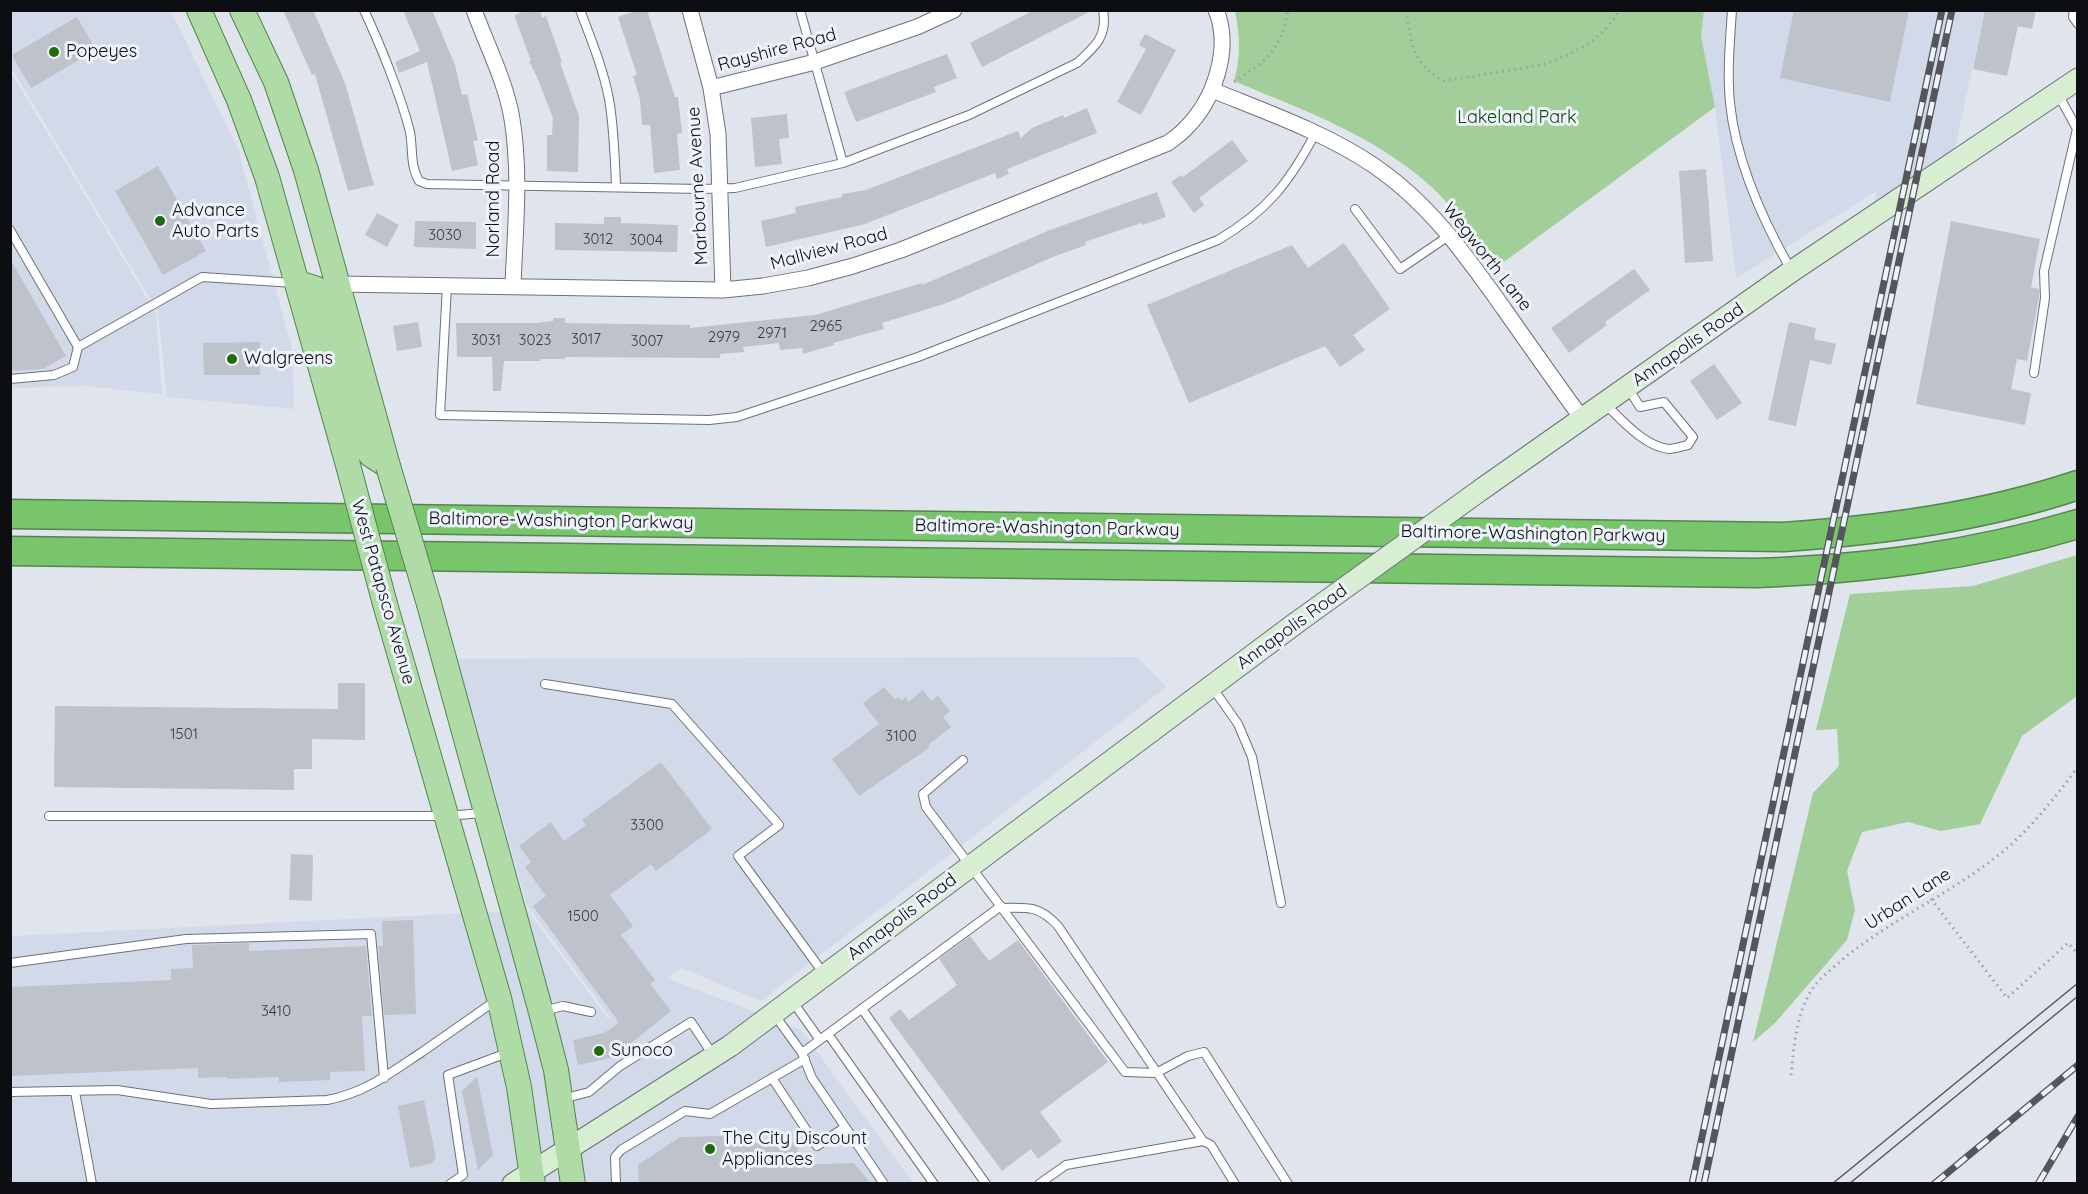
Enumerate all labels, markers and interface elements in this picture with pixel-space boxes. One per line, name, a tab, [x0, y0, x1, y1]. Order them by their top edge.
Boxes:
street label: Rayshire Road	[715, 24, 839, 76]
place label: Popeyes	[66, 41, 137, 63]
marker: Popeyes	[47, 45, 61, 59]
street label: Marbourne Avenue	[683, 106, 713, 266]
park label: Lakeland Park	[1457, 107, 1577, 129]
street label: Norland Road	[483, 141, 505, 257]
street label: Wegworth Lane	[1438, 198, 1536, 316]
place label: Advance Auto Parts	[172, 200, 259, 242]
marker: Advance Auto Parts	[153, 214, 167, 228]
street label: Mallview Road	[768, 223, 890, 275]
house number: 3030	[428, 226, 462, 244]
house number: 3012	[583, 230, 613, 248]
house number: 3004	[629, 231, 663, 249]
street label: Annapolis Road	[1628, 299, 1748, 391]
house number: 2965	[810, 317, 842, 335]
house number: 2971	[757, 324, 787, 342]
house number: 2979	[708, 328, 740, 346]
house number: 3017	[571, 330, 601, 348]
house number: 3031	[471, 331, 501, 349]
house number: 3023	[519, 331, 551, 349]
house number: 3007	[631, 332, 663, 350]
place label: Walgreens	[244, 348, 333, 370]
marker: Walgreens	[225, 352, 239, 366]
street label: West Patapsco Avenue	[346, 497, 420, 687]
street label: Baltimore-Washington Parkway	[428, 508, 694, 534]
street label: Baltimore-Washington Parkway	[914, 515, 1180, 541]
street label: Baltimore-Washington Parkway	[1400, 521, 1666, 547]
street label: Annapolis Road	[1233, 580, 1351, 674]
house number: 1501	[170, 725, 198, 743]
house number: 3100	[885, 727, 917, 745]
house number: 3300	[630, 816, 664, 834]
street label: Urban Lane	[1861, 863, 1955, 935]
street label: Annapolis Road	[843, 869, 961, 965]
house number: 1500	[567, 907, 599, 925]
house number: 3410	[261, 1002, 291, 1020]
place label: Sunoco	[611, 1040, 673, 1062]
marker: Sunoco	[592, 1044, 606, 1058]
place label: The City Discount Appliances	[722, 1128, 867, 1170]
marker: The City Discount Appliances	[703, 1142, 717, 1156]

